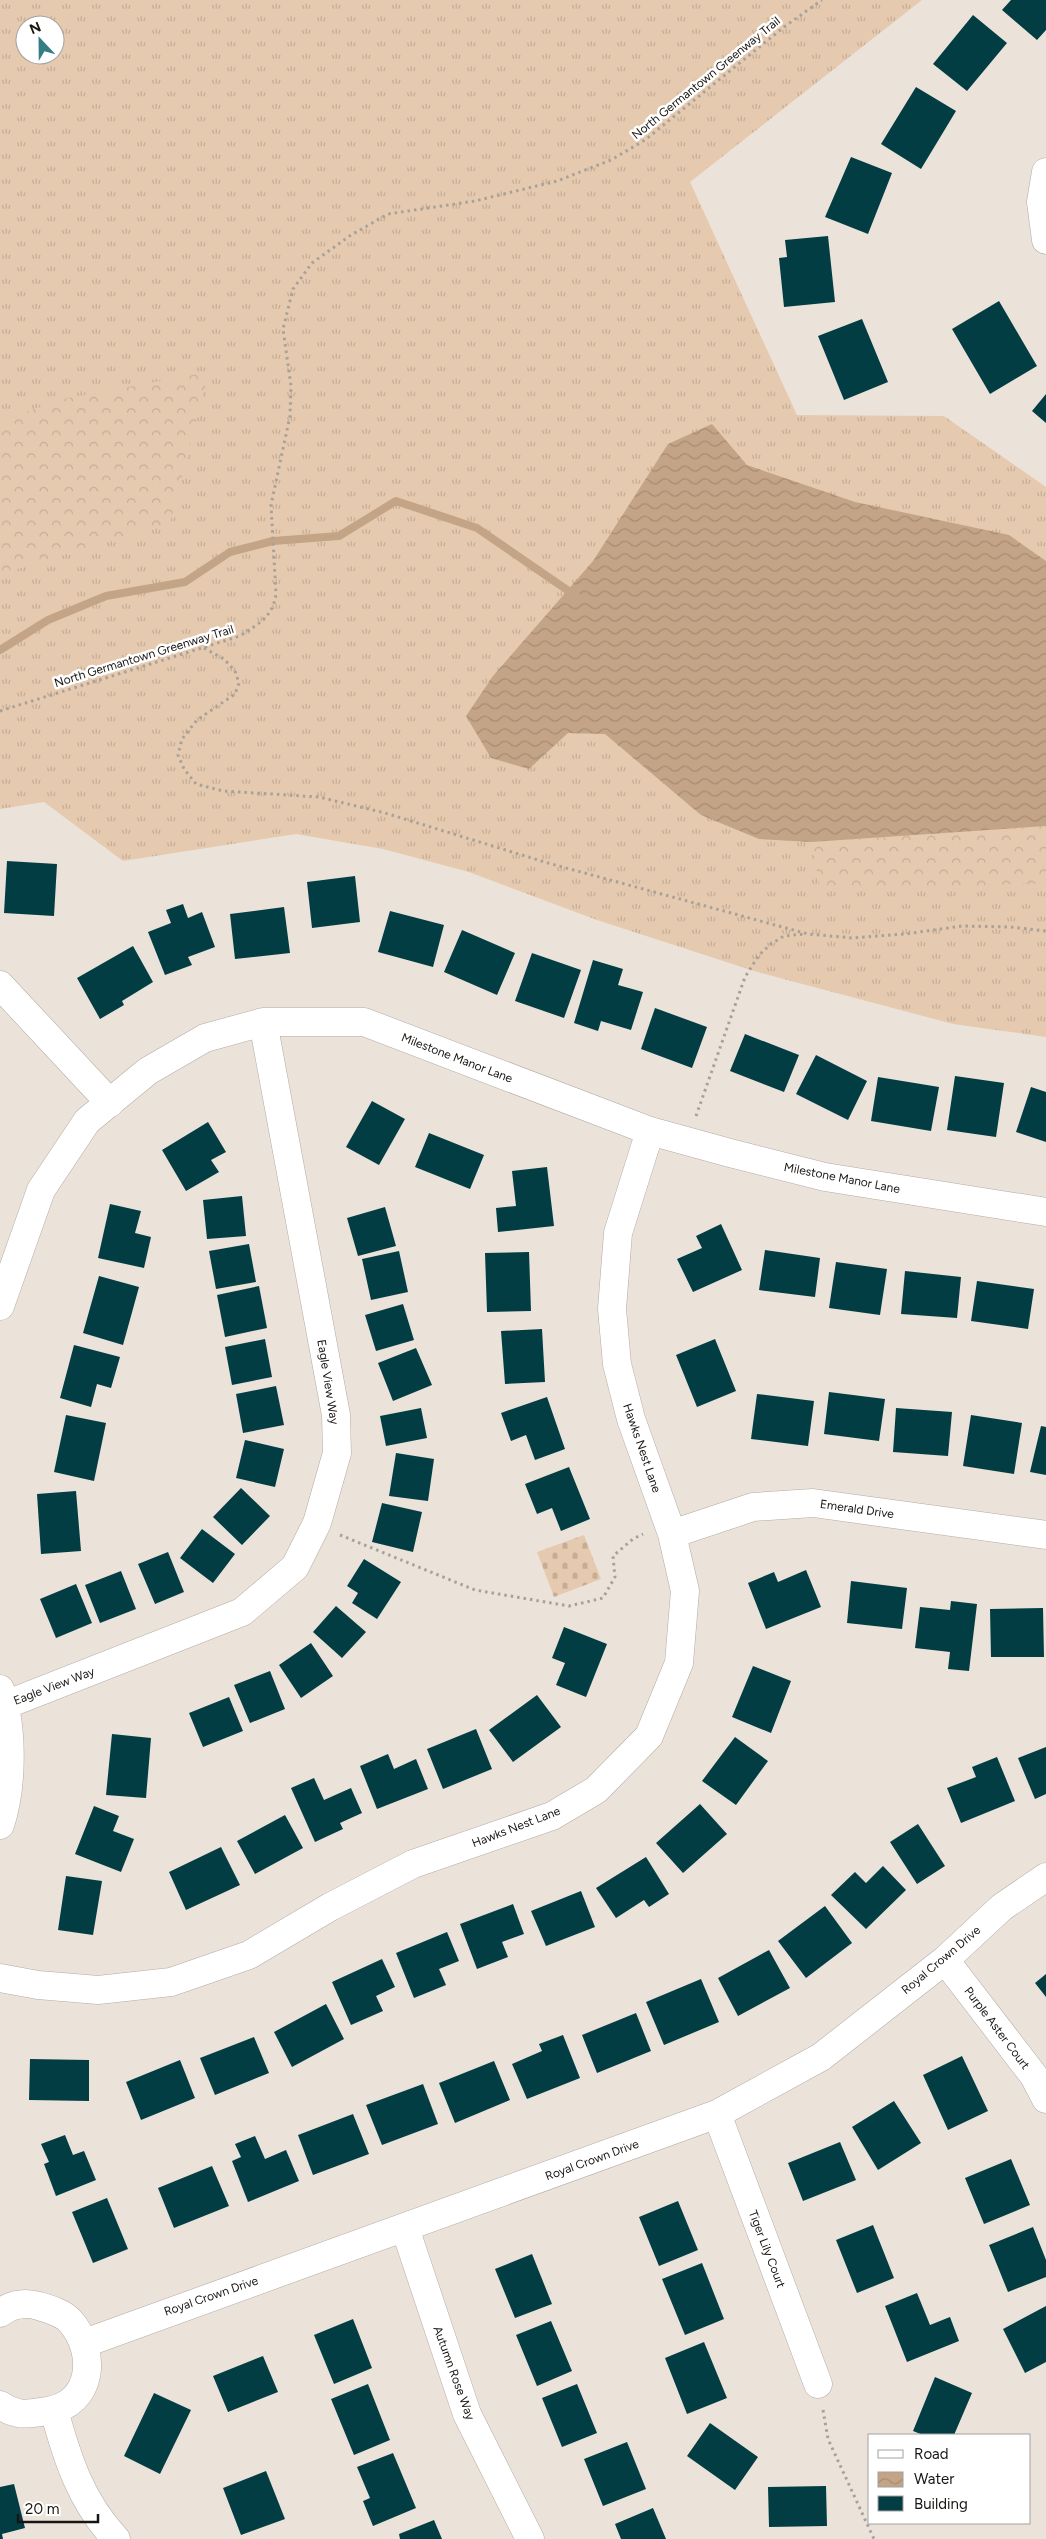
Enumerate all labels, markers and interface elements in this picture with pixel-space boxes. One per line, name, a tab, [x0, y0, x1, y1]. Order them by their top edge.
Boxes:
street label: North Germantown Greenway Trail	[629, 14, 783, 142]
north arrow	[15, 15, 65, 65]
text: N	[27, 19, 44, 38]
street label: North Germantown Greenway Trail	[53, 622, 235, 690]
street label: Milestone Manor Lane	[399, 1030, 515, 1086]
street label: Milestone Manor Lane	[783, 1160, 902, 1196]
street label: Eagle View Way	[314, 1339, 342, 1426]
street label: Hawks Nest Lane	[620, 1402, 664, 1495]
street label: Emerald Drive	[819, 1497, 895, 1521]
street label: Eagle View Way	[12, 1664, 97, 1708]
street label: Hawks Nest Lane	[470, 1804, 563, 1850]
street label: Royal Crown Drive	[899, 1923, 984, 1997]
street label: Purple Aster Court	[961, 1984, 1033, 2072]
street label: Royal Crown Drive	[543, 2136, 641, 2183]
street label: Tiger Lily Court	[746, 2208, 788, 2290]
street label: Royal Crown Drive	[162, 2273, 260, 2319]
street label: Autumn Rose Way	[431, 2324, 478, 2422]
legend	[868, 2434, 1031, 2524]
text: Road	[914, 2445, 949, 2463]
text: Water	[914, 2470, 954, 2488]
scale bar	[18, 2492, 98, 2524]
text: Building	[914, 2495, 968, 2513]
text: 20 m	[25, 2500, 59, 2518]

